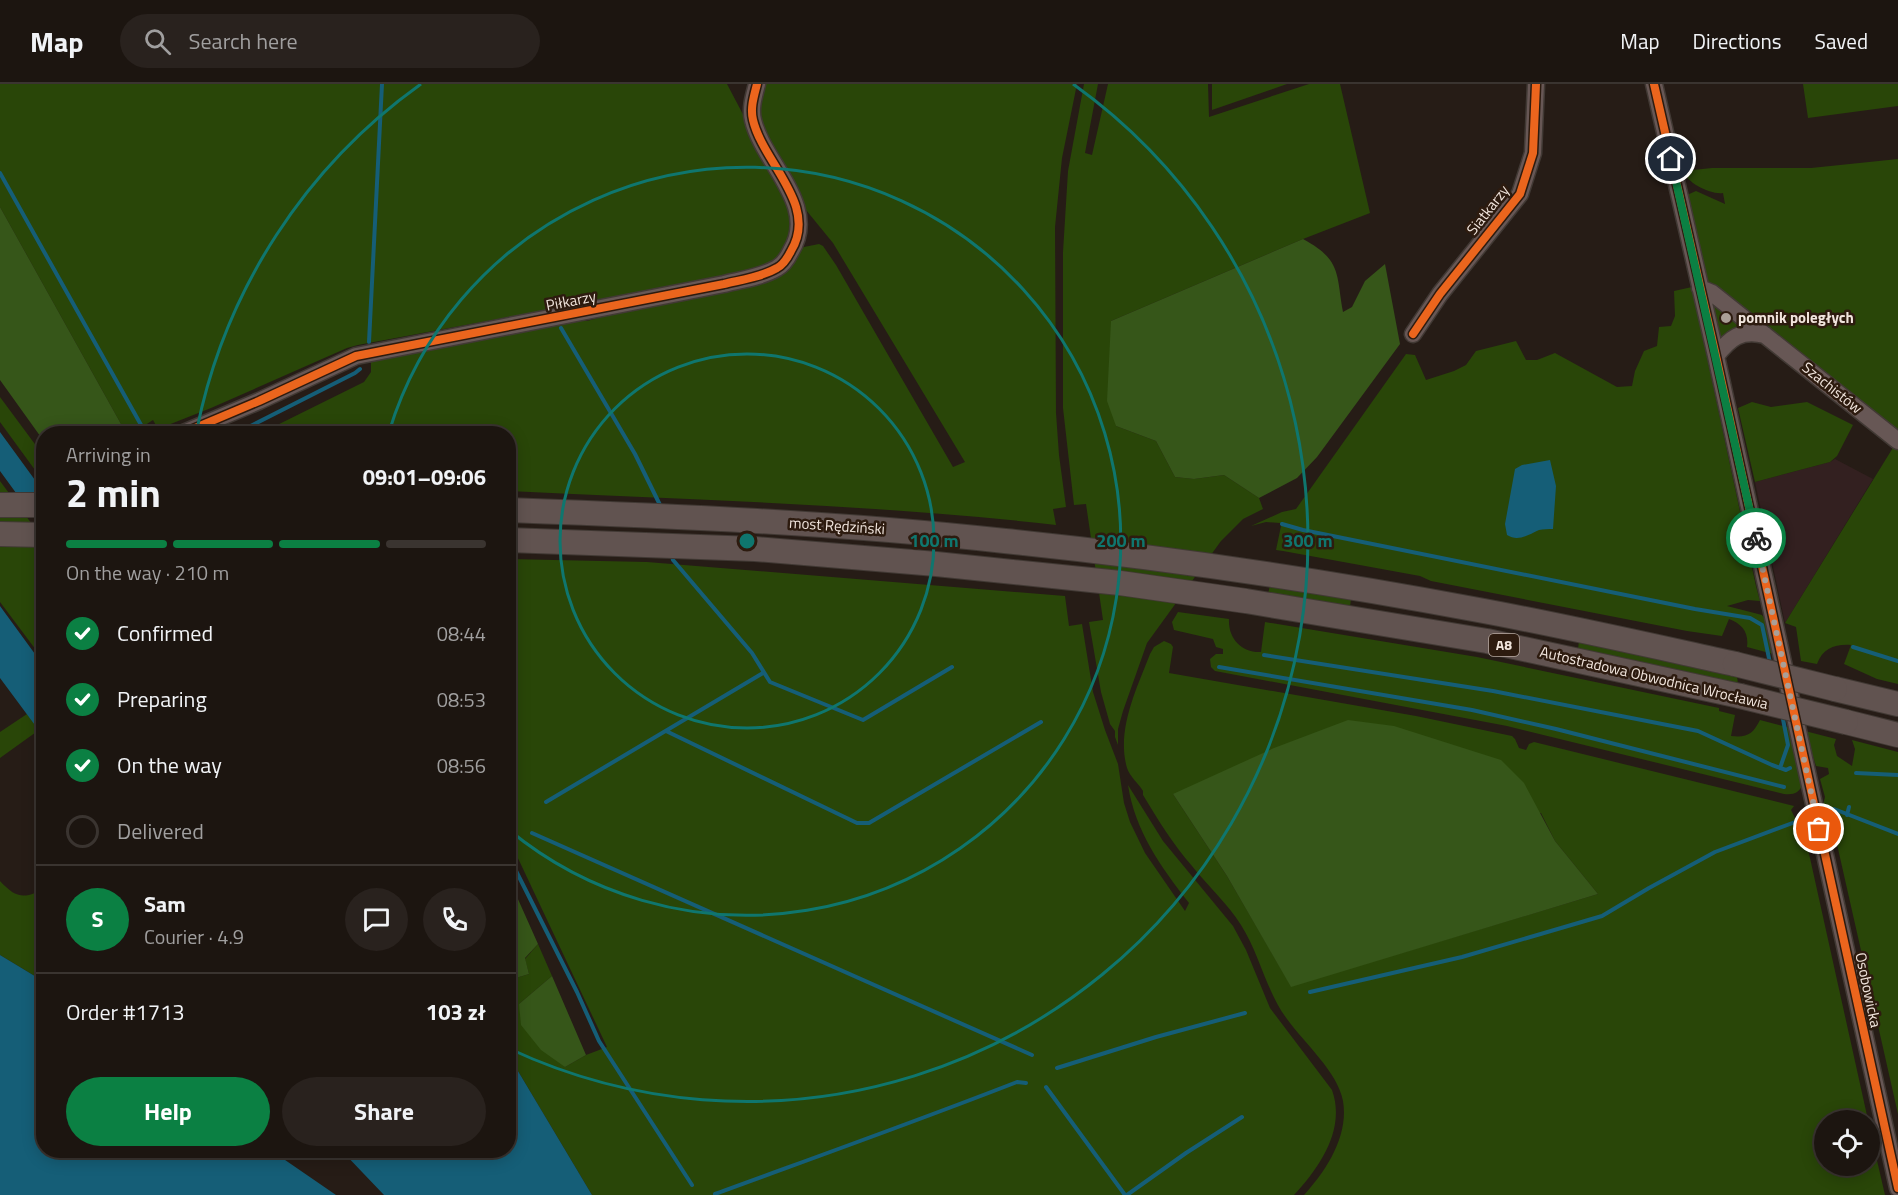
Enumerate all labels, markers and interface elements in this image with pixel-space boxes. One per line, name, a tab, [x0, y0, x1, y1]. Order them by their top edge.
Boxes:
search box	[120, 14, 540, 68]
text: Map	[30, 20, 84, 63]
text: Search here	[189, 24, 298, 58]
icon: search	[141, 25, 174, 58]
text: Map	[1620, 25, 1660, 57]
text: Directions	[1693, 25, 1782, 57]
text: Saved	[1815, 25, 1868, 57]
pin	[1645, 133, 1696, 184]
icon: home	[1654, 142, 1687, 175]
street label: Siatkarzy	[1461, 180, 1515, 240]
street label: Piłkarzy	[544, 284, 598, 317]
place label: pomnik poległych	[1738, 306, 1854, 329]
marker: pomnik poległych	[1719, 311, 1733, 325]
street label: Szachistów	[1797, 356, 1867, 419]
text: Arriving in	[66, 439, 151, 470]
text: 09:01–09:06	[363, 460, 486, 494]
text: 2 min	[66, 463, 161, 522]
courier	[1726, 508, 1786, 568]
street label: most Rędziński	[788, 511, 886, 540]
icon: bike	[1740, 522, 1773, 555]
text: 100 m	[909, 527, 959, 554]
text: 200 m	[1096, 527, 1146, 554]
text: 300 m	[1283, 527, 1333, 554]
centre of rings	[737, 531, 757, 551]
text: On the way · 210 m	[66, 557, 229, 588]
text: Confirmed	[117, 616, 213, 650]
icon: check	[66, 617, 99, 650]
text: 08:44	[437, 618, 486, 649]
road number: A8	[1489, 634, 1519, 656]
street label: Autostradowa Obwodnica Wrocławia	[1538, 640, 1771, 715]
text: Preparing	[117, 682, 207, 716]
icon: check	[66, 683, 99, 716]
text: 08:53	[437, 684, 486, 715]
text: On the way	[117, 748, 222, 782]
icon: check	[66, 749, 99, 782]
text: 08:56	[437, 750, 486, 781]
pin	[1793, 803, 1844, 854]
icon: bag	[1802, 812, 1835, 845]
text: Delivered	[117, 814, 204, 848]
text: Sam	[144, 887, 186, 921]
button: chat	[345, 888, 408, 951]
button: phone	[423, 888, 486, 951]
text: S	[92, 902, 103, 936]
text: Courier · 4.9	[144, 921, 244, 952]
street label: Osobowicka	[1849, 950, 1888, 1030]
text: Order #1713	[66, 995, 185, 1029]
text: 103 zł	[426, 995, 486, 1029]
button: Help	[66, 1077, 270, 1146]
button: Share	[282, 1077, 486, 1146]
map controls	[1814, 1110, 1880, 1176]
button: locate	[1814, 1110, 1880, 1176]

